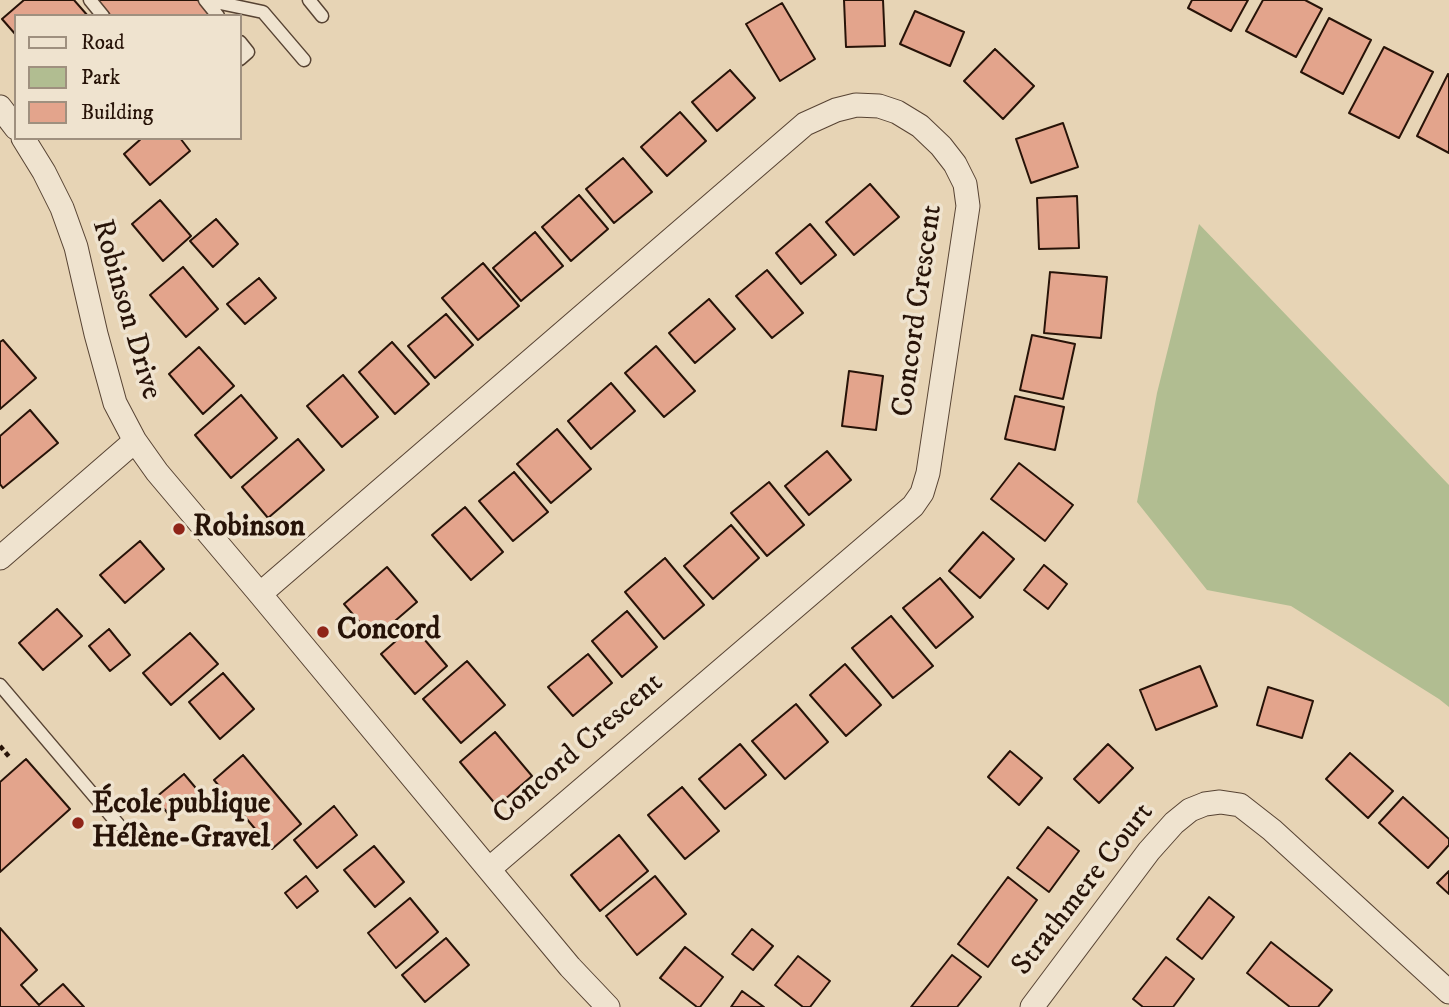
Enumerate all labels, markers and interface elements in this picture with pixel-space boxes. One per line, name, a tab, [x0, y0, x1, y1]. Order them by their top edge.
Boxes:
legend	[14, 14, 242, 140]
text: Road	[81, 30, 125, 56]
text: Park	[81, 65, 120, 91]
text: Building	[81, 100, 153, 126]
street label: Concord Crescent	[886, 203, 952, 419]
street label: Robinson Drive	[82, 216, 168, 404]
place label: Robinson	[193, 511, 305, 547]
marker: Robinson	[171, 521, 187, 537]
place label: Concord	[337, 614, 441, 650]
marker: Concord	[315, 624, 331, 640]
street label: Concord Crescent	[486, 666, 672, 834]
place label: École publique Hélène-Gravel	[92, 788, 270, 858]
street label: Strathmere Court	[1005, 796, 1163, 984]
marker: École publique Hélène-Gravel	[70, 815, 86, 831]

